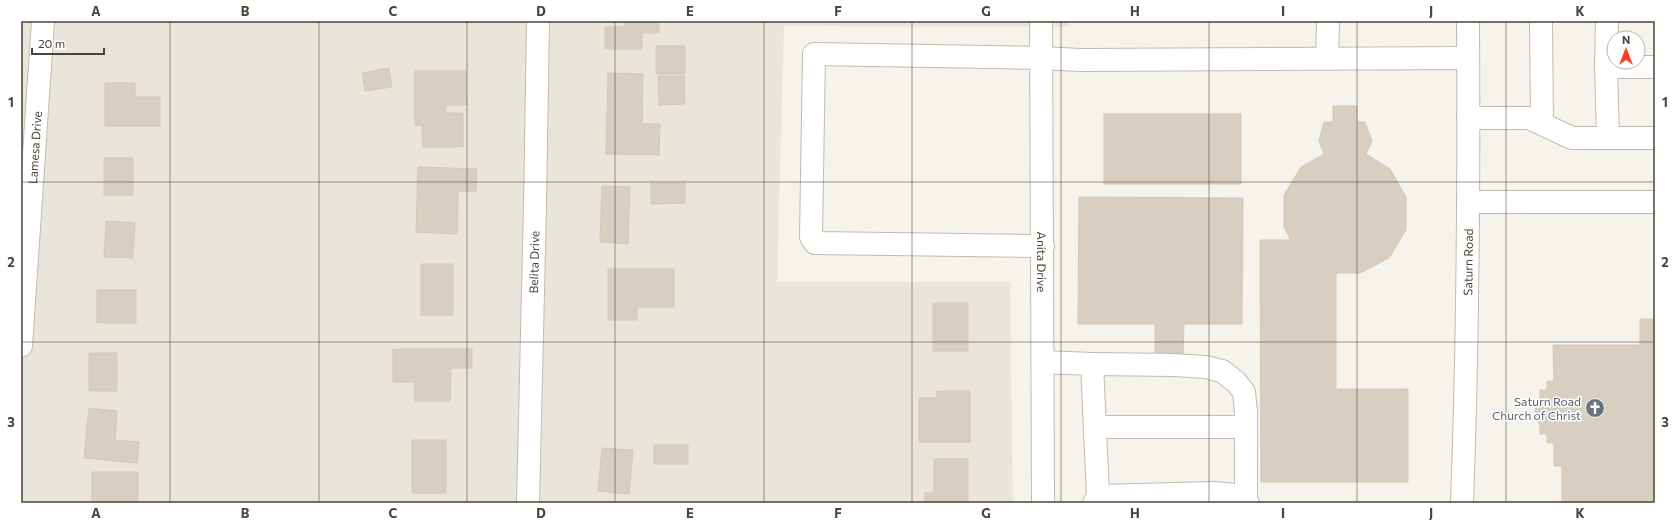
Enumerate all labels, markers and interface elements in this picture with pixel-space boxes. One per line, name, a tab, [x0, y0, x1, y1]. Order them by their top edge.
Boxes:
text: A	[91, 3, 101, 19]
text: B	[241, 3, 250, 19]
text: C	[389, 3, 398, 19]
text: D	[536, 3, 546, 19]
text: E	[686, 3, 694, 19]
text: F	[834, 3, 842, 19]
text: G	[981, 3, 991, 19]
text: H	[1130, 3, 1140, 19]
text: I	[1281, 3, 1285, 19]
text: J	[1429, 3, 1433, 19]
text: K	[1575, 3, 1585, 19]
scale bar	[32, 30, 104, 56]
north arrow	[1606, 30, 1646, 70]
text: N	[1622, 33, 1630, 46]
text: 20 m	[38, 36, 65, 50]
text: 1	[8, 94, 14, 110]
text: 1	[1662, 94, 1668, 110]
street label: Lamesa Drive	[25, 111, 44, 184]
street label: Saturn Road	[1460, 228, 1475, 296]
street label: Belita Drive	[526, 231, 541, 294]
street label: Anita Drive	[1035, 232, 1049, 292]
text: 2	[7, 254, 15, 270]
text: 2	[1661, 254, 1669, 270]
place label: Saturn Road Church of Christ	[1492, 394, 1581, 422]
church icon: Saturn Road Church of Christ	[1584, 397, 1606, 419]
text: 3	[7, 414, 15, 430]
text: 3	[1661, 414, 1669, 430]
text: A	[91, 505, 101, 521]
text: B	[241, 505, 250, 521]
text: C	[389, 505, 398, 521]
text: D	[536, 505, 546, 521]
text: E	[686, 505, 694, 521]
text: F	[834, 505, 842, 521]
text: G	[981, 505, 991, 521]
text: H	[1130, 505, 1140, 521]
text: I	[1281, 505, 1285, 521]
text: J	[1429, 505, 1433, 521]
text: K	[1575, 505, 1585, 521]

